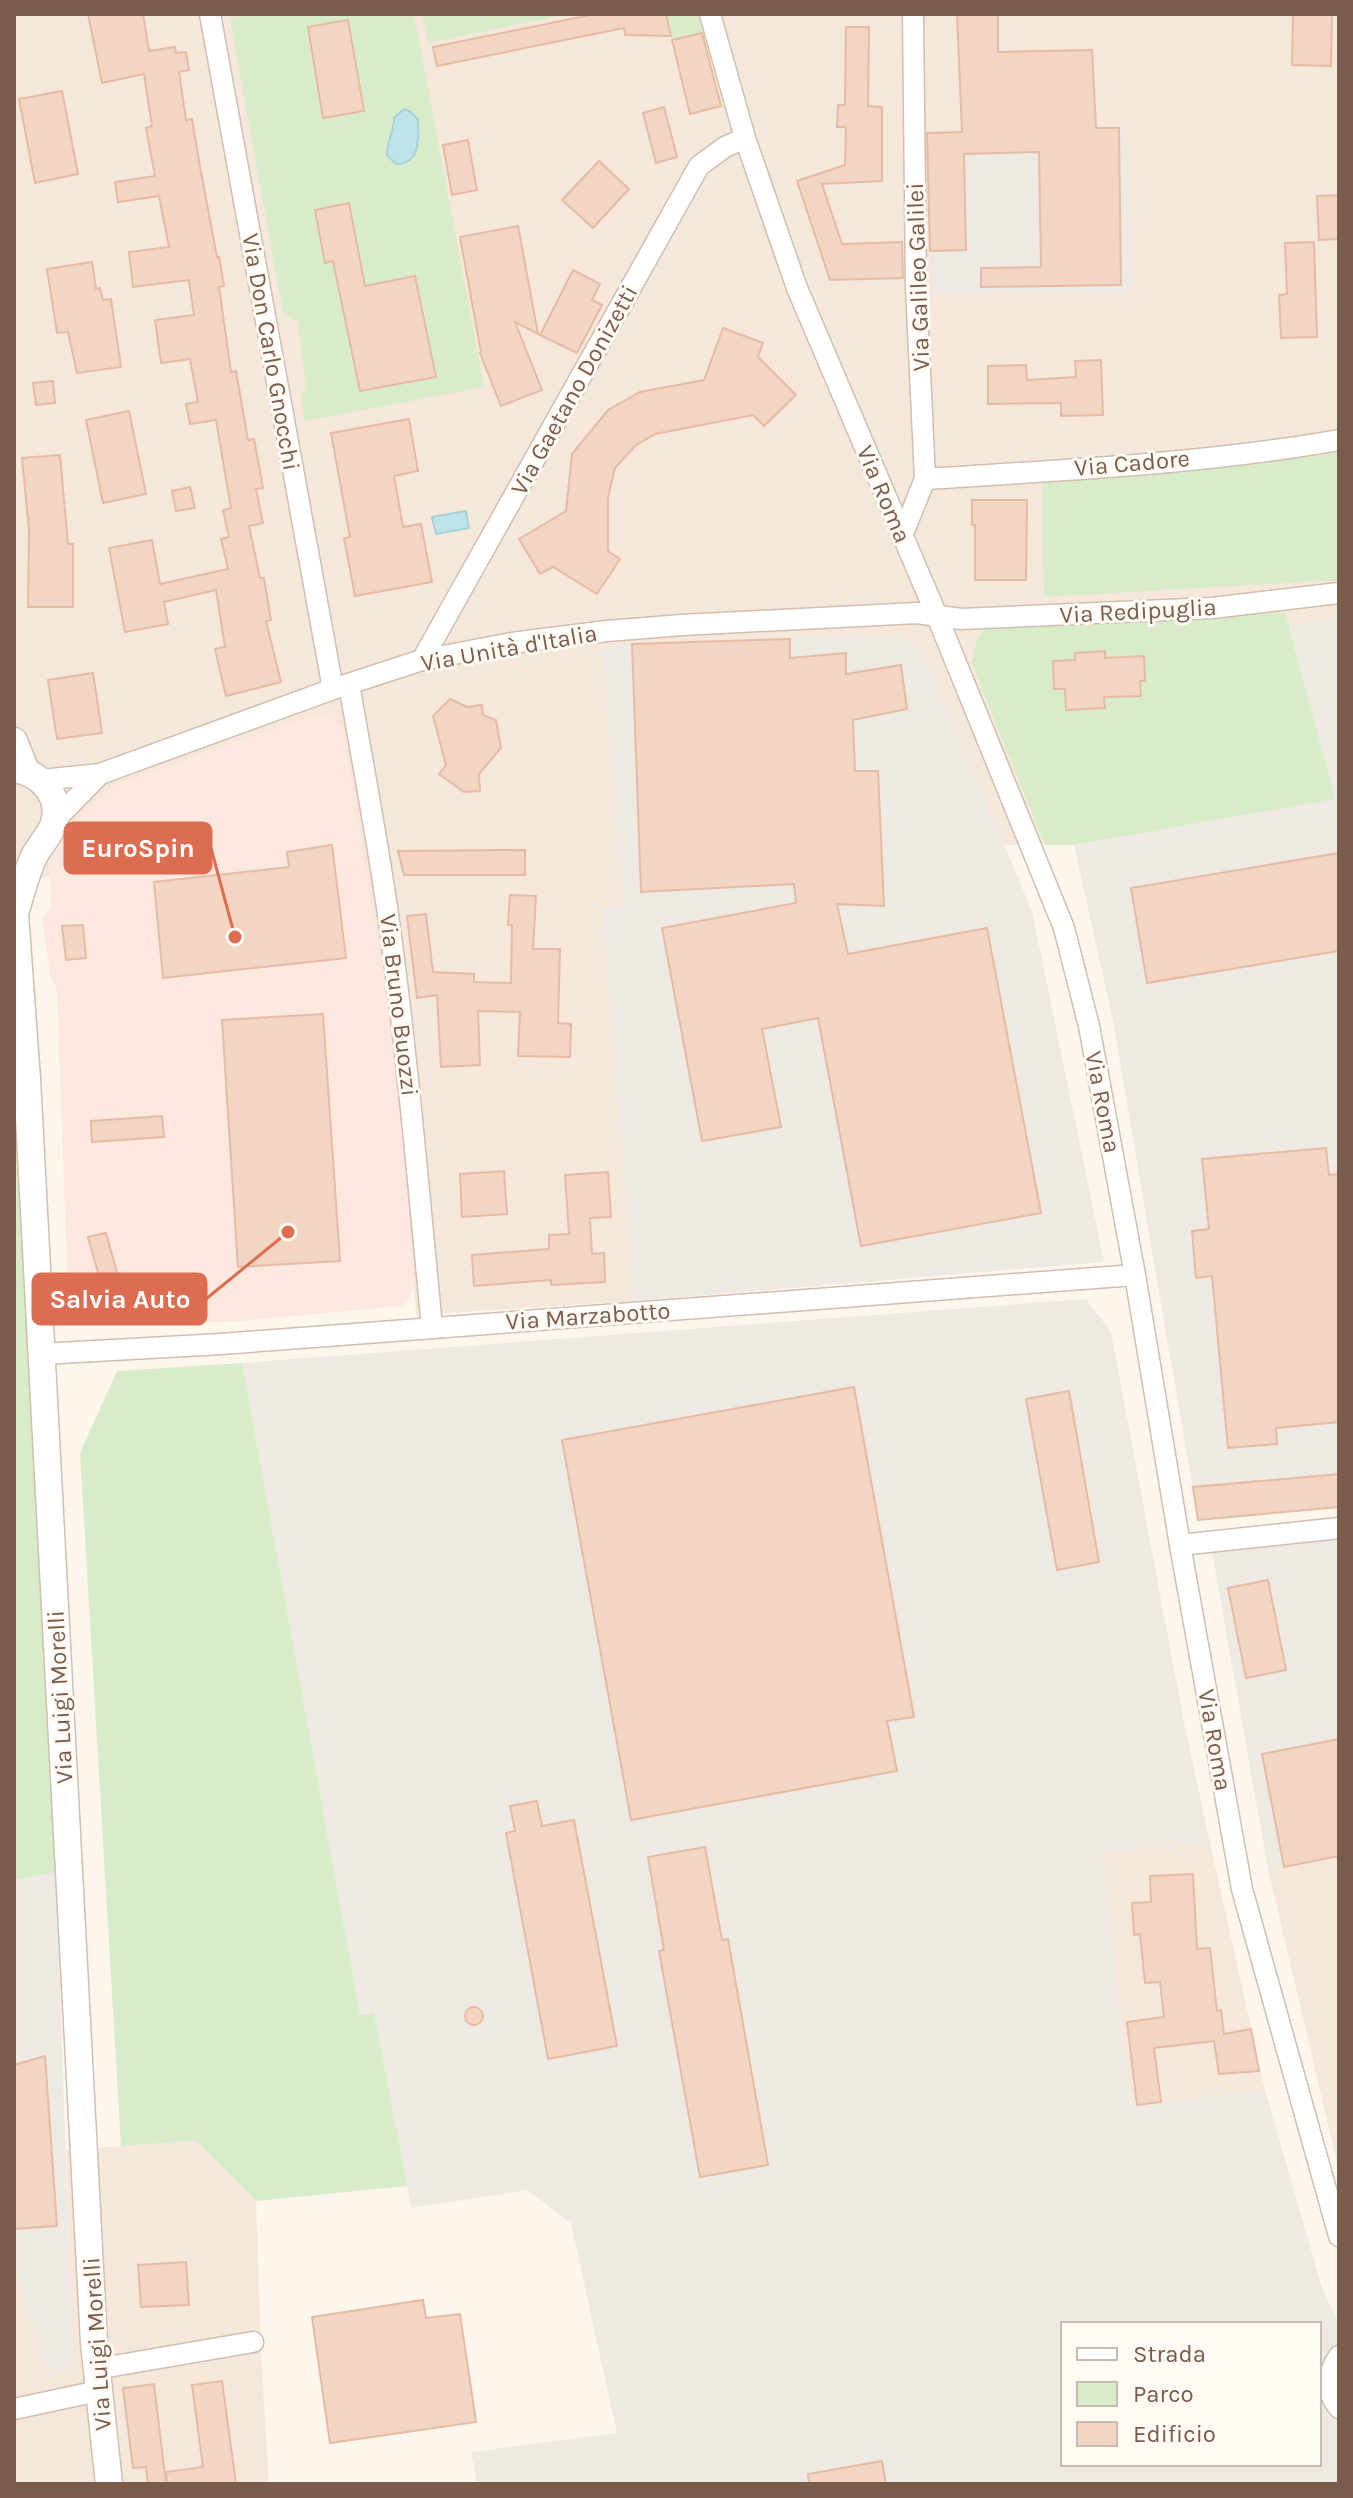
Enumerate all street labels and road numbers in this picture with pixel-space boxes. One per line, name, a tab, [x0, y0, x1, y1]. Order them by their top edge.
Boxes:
street label: Via Galileo Galilei	[901, 182, 935, 372]
street label: Via Don Carlo Gnocchi	[236, 231, 306, 473]
street label: Via Gaetano Donizetti	[505, 280, 643, 500]
street label: Via Roma	[851, 441, 917, 547]
street label: Via Cadore	[1073, 444, 1191, 482]
street label: Via Redipuglia	[1059, 593, 1217, 629]
street label: Via Unità d'Italia	[419, 619, 599, 677]
street label: Via Bruno Buozzi	[374, 912, 424, 1098]
street label: Via Roma	[1079, 1049, 1127, 1155]
street label: Via Marzabotto	[505, 1296, 671, 1336]
street label: Via Luigi Morelli	[41, 1609, 79, 1785]
street label: Via Roma	[1192, 1687, 1238, 1793]
street label: Via Luigi Morelli	[77, 2256, 117, 2432]

